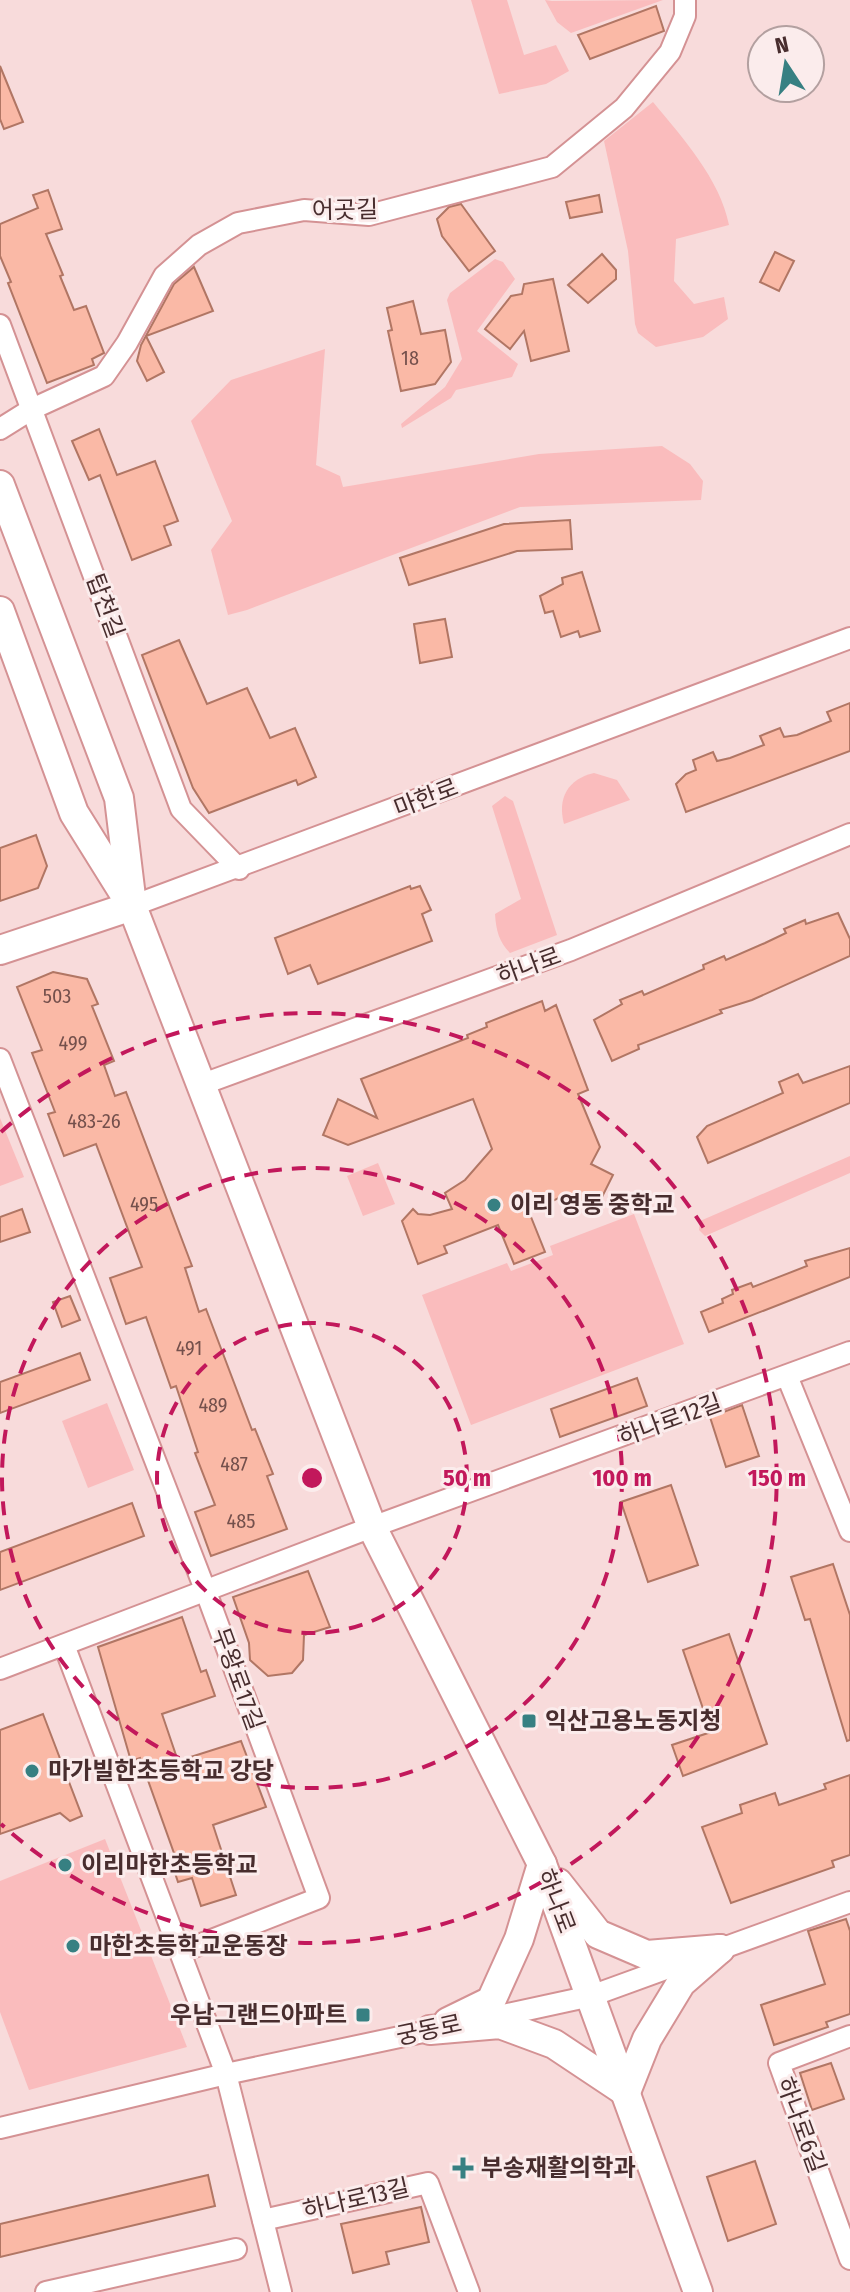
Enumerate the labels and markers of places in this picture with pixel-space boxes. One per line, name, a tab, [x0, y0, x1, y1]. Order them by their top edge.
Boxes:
place label: 이리 영동 중학교	[510, 1191, 675, 1219]
marker: 이리 영동 중학교	[485, 1196, 503, 1214]
centre of rings	[298, 1464, 326, 1492]
place label: 익산고용노동지청	[545, 1707, 722, 1735]
marker: 익산고용노동지청	[520, 1712, 538, 1730]
place label: 마가빌한초등학교 강당	[48, 1757, 274, 1785]
marker: 마가빌한초등학교 강당	[23, 1762, 41, 1780]
place label: 이리마한초등학교	[81, 1851, 258, 1879]
marker: 이리마한초등학교	[56, 1856, 74, 1874]
place label: 마한초등학교운동장	[89, 1932, 288, 1960]
marker: 마한초등학교운동장	[64, 1937, 82, 1955]
place label: 우남그랜드아파트	[170, 2001, 347, 2029]
marker: 우남그랜드아파트	[354, 2006, 372, 2024]
place label: 부송재활의학과	[481, 2154, 636, 2182]
marker: 부송재활의학과	[452, 2157, 474, 2179]

